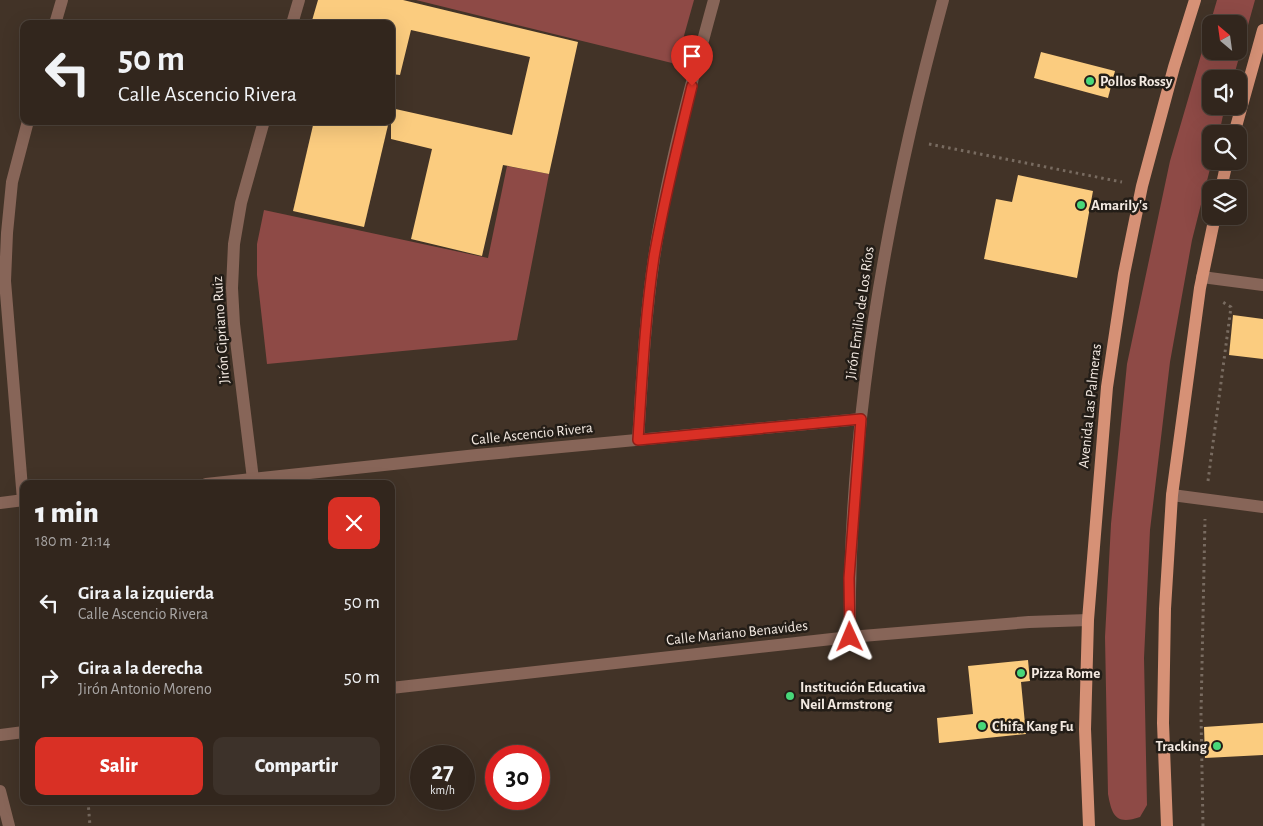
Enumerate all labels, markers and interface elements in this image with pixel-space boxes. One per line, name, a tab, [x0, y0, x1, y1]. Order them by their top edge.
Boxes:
north arrow	[1202, 15, 1248, 60]
map controls	[1202, 15, 1247, 225]
pin	[671, 35, 713, 86]
icon: left	[35, 40, 100, 105]
text: 50 m	[118, 42, 185, 77]
icon: arrive	[678, 42, 706, 70]
button: sound	[1202, 70, 1247, 115]
place label: Pollos Rossy	[1100, 74, 1173, 89]
marker: Pollos Rossy	[1084, 75, 1096, 87]
text: Calle Ascencio Rivera	[118, 83, 297, 105]
button: search	[1202, 125, 1247, 170]
button: layers	[1202, 180, 1247, 225]
place label: Amarily's	[1091, 198, 1148, 213]
marker: Amarily's	[1075, 199, 1087, 211]
street label: Jirón Emilio de Los Ríos	[843, 246, 877, 380]
street label: Jirón Cipriano Ruiz	[210, 276, 232, 384]
street label: Avenida Las Palmeras	[1076, 343, 1104, 469]
street label: Calle Ascencio Rivera	[471, 420, 594, 448]
button: close	[328, 497, 380, 549]
text: 1 min	[35, 498, 99, 528]
text: 180 m · 21:14	[35, 533, 111, 549]
text: Gira a la izquierda	[78, 584, 214, 603]
icon: left	[35, 589, 63, 617]
text: 50 m	[344, 593, 380, 612]
text: Calle Ascencio Rivera	[78, 606, 208, 622]
position arrow	[823, 610, 875, 662]
street label: Calle Mariano Benavides	[665, 618, 809, 648]
text: Gira a la derecha	[78, 659, 203, 678]
icon: right	[35, 664, 63, 692]
place label: Pizza Rome	[1031, 666, 1100, 681]
marker: Pizza Rome	[1015, 667, 1027, 679]
text: 50 m	[344, 668, 380, 687]
place label: Institución Educativa Neil Armstrong	[800, 680, 926, 712]
text: Jirón Antonio Moreno	[78, 681, 212, 697]
marker: Institución Educativa Neil Armstrong	[784, 690, 796, 702]
place label: Chifa Kang Fu	[992, 719, 1074, 734]
marker: Chifa Kang Fu	[976, 720, 988, 732]
button: Salir	[35, 737, 203, 795]
button: Compartir	[213, 737, 380, 795]
place label: Tracking	[1156, 739, 1207, 754]
marker: Tracking	[1211, 740, 1223, 752]
speed limit sign: 30	[485, 745, 550, 810]
text: 27	[431, 759, 454, 784]
text: km/h	[430, 784, 455, 796]

